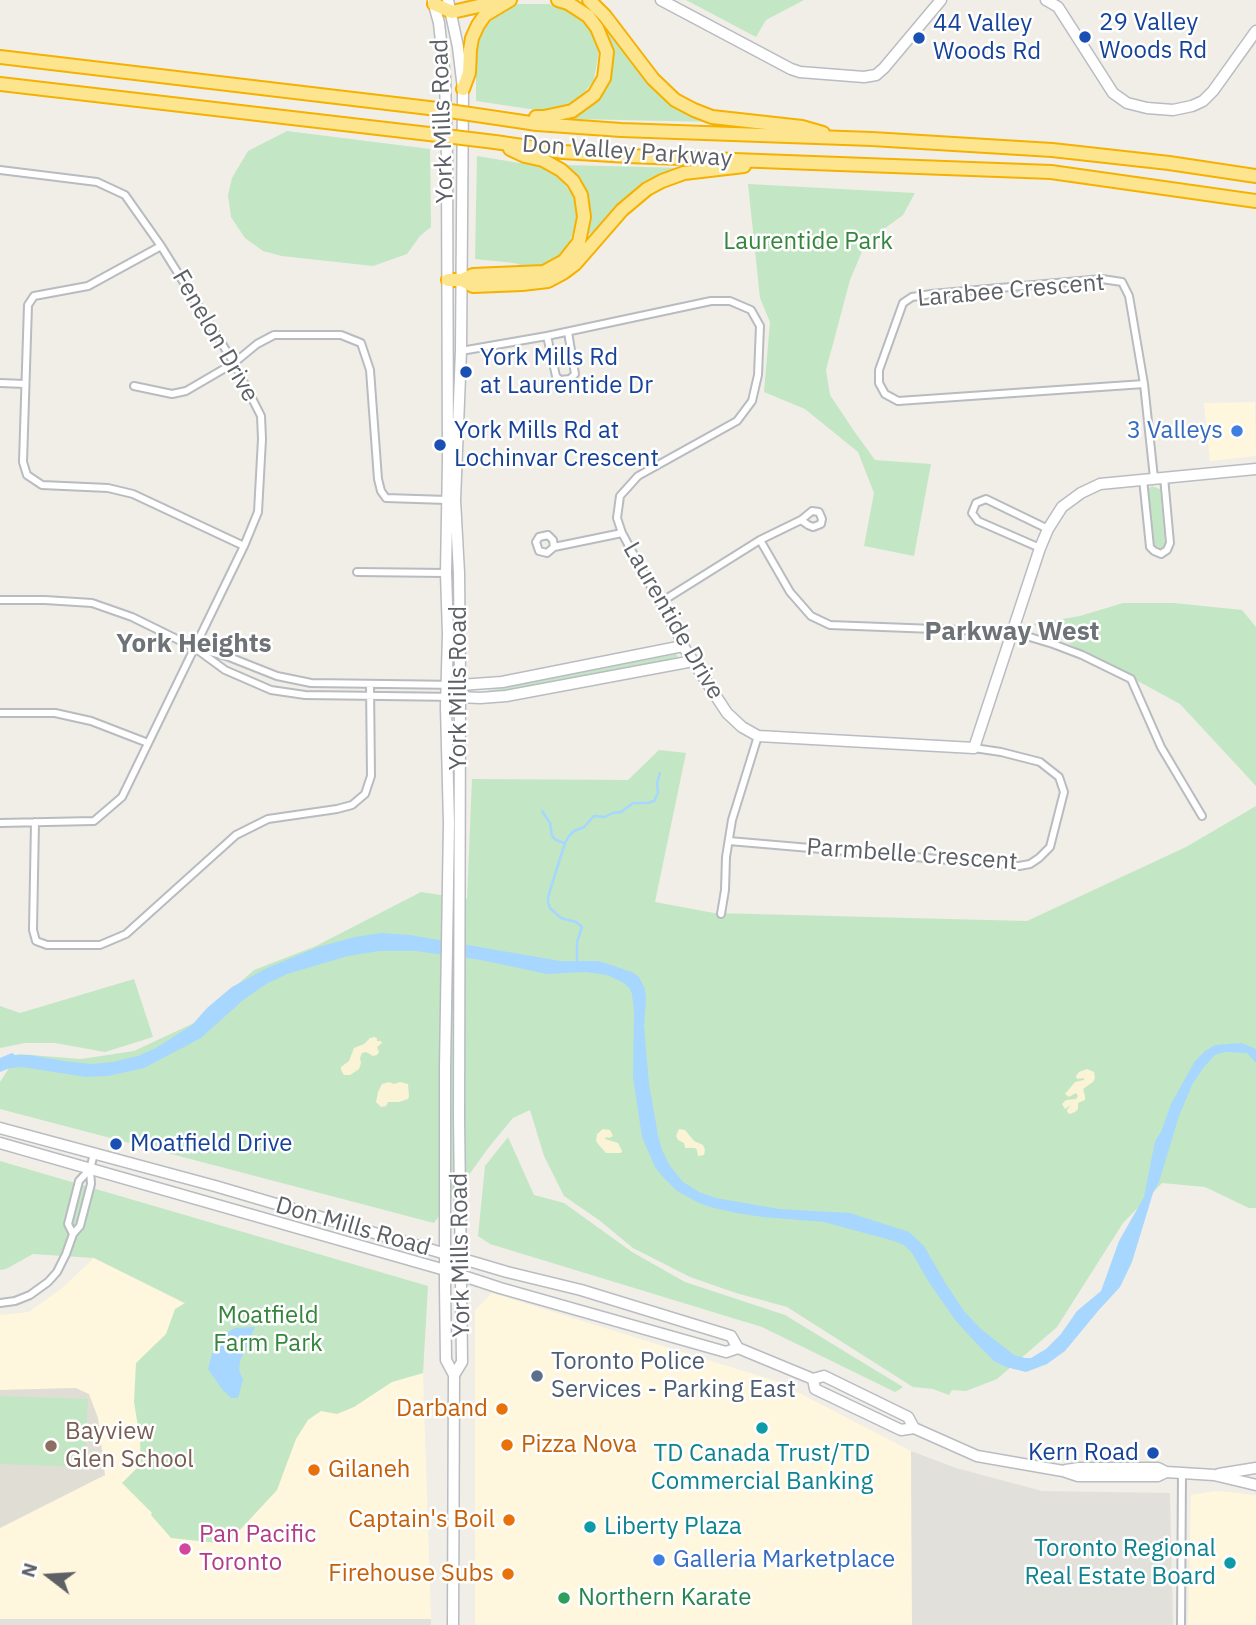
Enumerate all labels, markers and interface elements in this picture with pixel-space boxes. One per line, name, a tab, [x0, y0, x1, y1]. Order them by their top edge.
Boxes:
place label: 29 Valley Woods Rd	[1099, 9, 1207, 65]
place label: 44 Valley Woods Rd	[933, 10, 1041, 66]
marker: 29 Valley Woods Rd	[1077, 29, 1093, 45]
marker: 44 Valley Woods Rd	[911, 30, 927, 46]
street label: York Mills Road	[426, 38, 460, 204]
street label: Don Valley Parkway	[521, 130, 733, 174]
park label: Laurentide Park	[723, 228, 893, 256]
street label: Fenelon Drive	[166, 265, 264, 407]
street label: Larabee Crescent	[916, 268, 1106, 314]
place label: York Mills Rd at Laurentide Dr	[480, 344, 653, 400]
marker: York Mills Rd at Laurentide Dr	[458, 364, 474, 380]
place label: York Mills Rd at Lochinvar Crescent	[454, 417, 659, 473]
place label: 3 Valleys	[1127, 417, 1223, 445]
marker: 3 Valleys	[1229, 423, 1245, 439]
marker: York Mills Rd at Lochinvar Crescent	[432, 437, 448, 453]
street label: Laurentide Drive	[616, 537, 730, 705]
street label: York Mills Road	[445, 606, 473, 770]
district label: Parkway West	[924, 616, 1100, 648]
district label: York Heights	[116, 628, 272, 660]
street label: Parmbelle Crescent	[806, 833, 1018, 877]
place label: Moatfield Drive	[130, 1130, 293, 1158]
marker: Moatfield Drive	[108, 1136, 124, 1152]
street label: York Mills Road	[445, 1172, 477, 1338]
street label: Don Mills Road	[272, 1191, 434, 1263]
park label: Moatfield Farm Park	[213, 1302, 323, 1358]
place label: Toronto Police Services - Parking East	[551, 1348, 796, 1404]
marker: Toronto Police Services - Parking East	[529, 1368, 545, 1384]
place label: Darband	[396, 1395, 488, 1423]
marker: Darband	[494, 1401, 510, 1417]
place label: Bayview Glen School	[65, 1418, 194, 1474]
marker: TD Canada Trust/TD Commercial Banking	[754, 1420, 770, 1436]
place label: Pizza Nova	[521, 1431, 637, 1459]
marker: Pizza Nova	[499, 1437, 515, 1453]
marker: Bayview Glen School	[43, 1438, 59, 1454]
place label: Kern Road	[1028, 1439, 1139, 1467]
place label: TD Canada Trust/TD Commercial Banking	[651, 1440, 873, 1496]
marker: Kern Road	[1145, 1445, 1161, 1461]
place label: Gilaneh	[328, 1456, 410, 1484]
marker: Gilaneh	[306, 1462, 322, 1478]
place label: Captain's Boil	[348, 1506, 495, 1534]
marker: Captain's Boil	[501, 1512, 517, 1528]
place label: Liberty Plaza	[604, 1513, 742, 1541]
marker: Liberty Plaza	[582, 1519, 598, 1535]
place label: Pan Pacific Toronto	[199, 1521, 316, 1577]
place label: Toronto Regional Real Estate Board	[1024, 1535, 1216, 1591]
north arrow	[14, 1541, 84, 1611]
marker: Pan Pacific Toronto	[177, 1541, 193, 1557]
place label: Galleria Marketplace	[673, 1546, 895, 1574]
marker: Galleria Marketplace	[651, 1552, 667, 1568]
marker: Toronto Regional Real Estate Board	[1222, 1555, 1238, 1571]
text: N	[15, 1560, 42, 1580]
place label: Firehouse Subs	[328, 1560, 494, 1588]
marker: Firehouse Subs	[500, 1566, 516, 1582]
place label: Northern Karate	[578, 1584, 751, 1612]
marker: Northern Karate	[556, 1590, 572, 1606]

